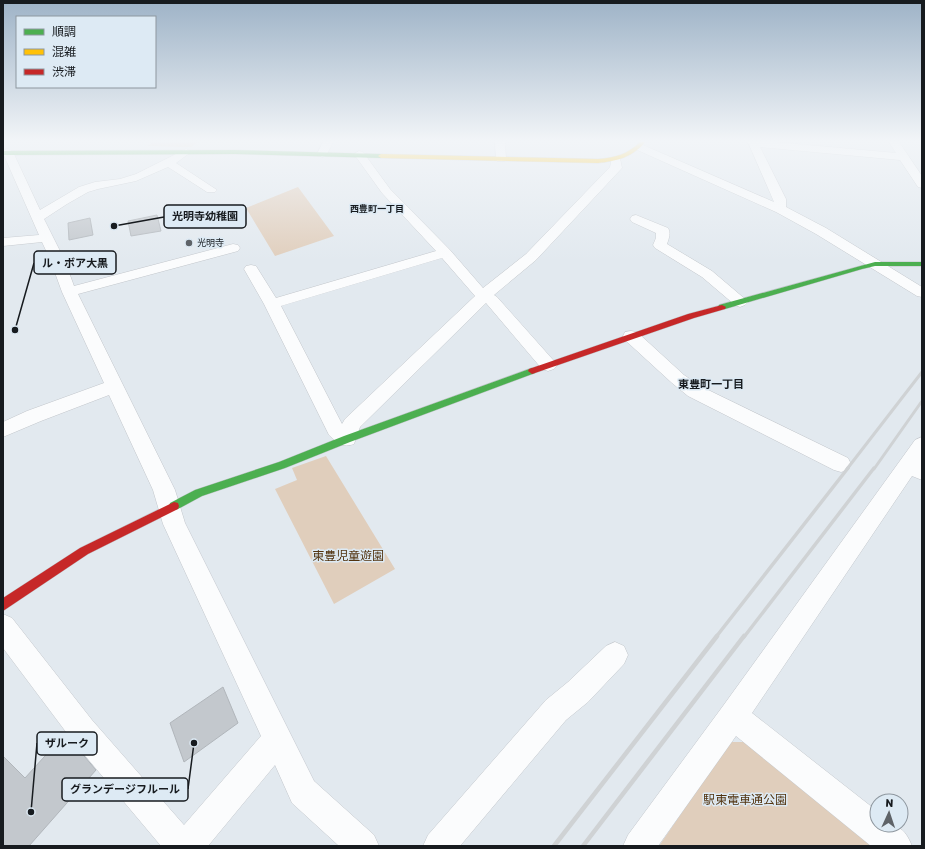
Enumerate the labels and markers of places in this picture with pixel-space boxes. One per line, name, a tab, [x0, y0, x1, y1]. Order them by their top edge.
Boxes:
callout: 光明寺幼稚園	[164, 205, 246, 228]
marker: 光明寺	[184, 238, 194, 248]
place label: 光明寺	[197, 238, 224, 248]
callout: ル・ボア大黒	[34, 251, 116, 274]
callout: ザルーク	[37, 732, 97, 755]
callout: グランデージフルール	[62, 778, 188, 801]

